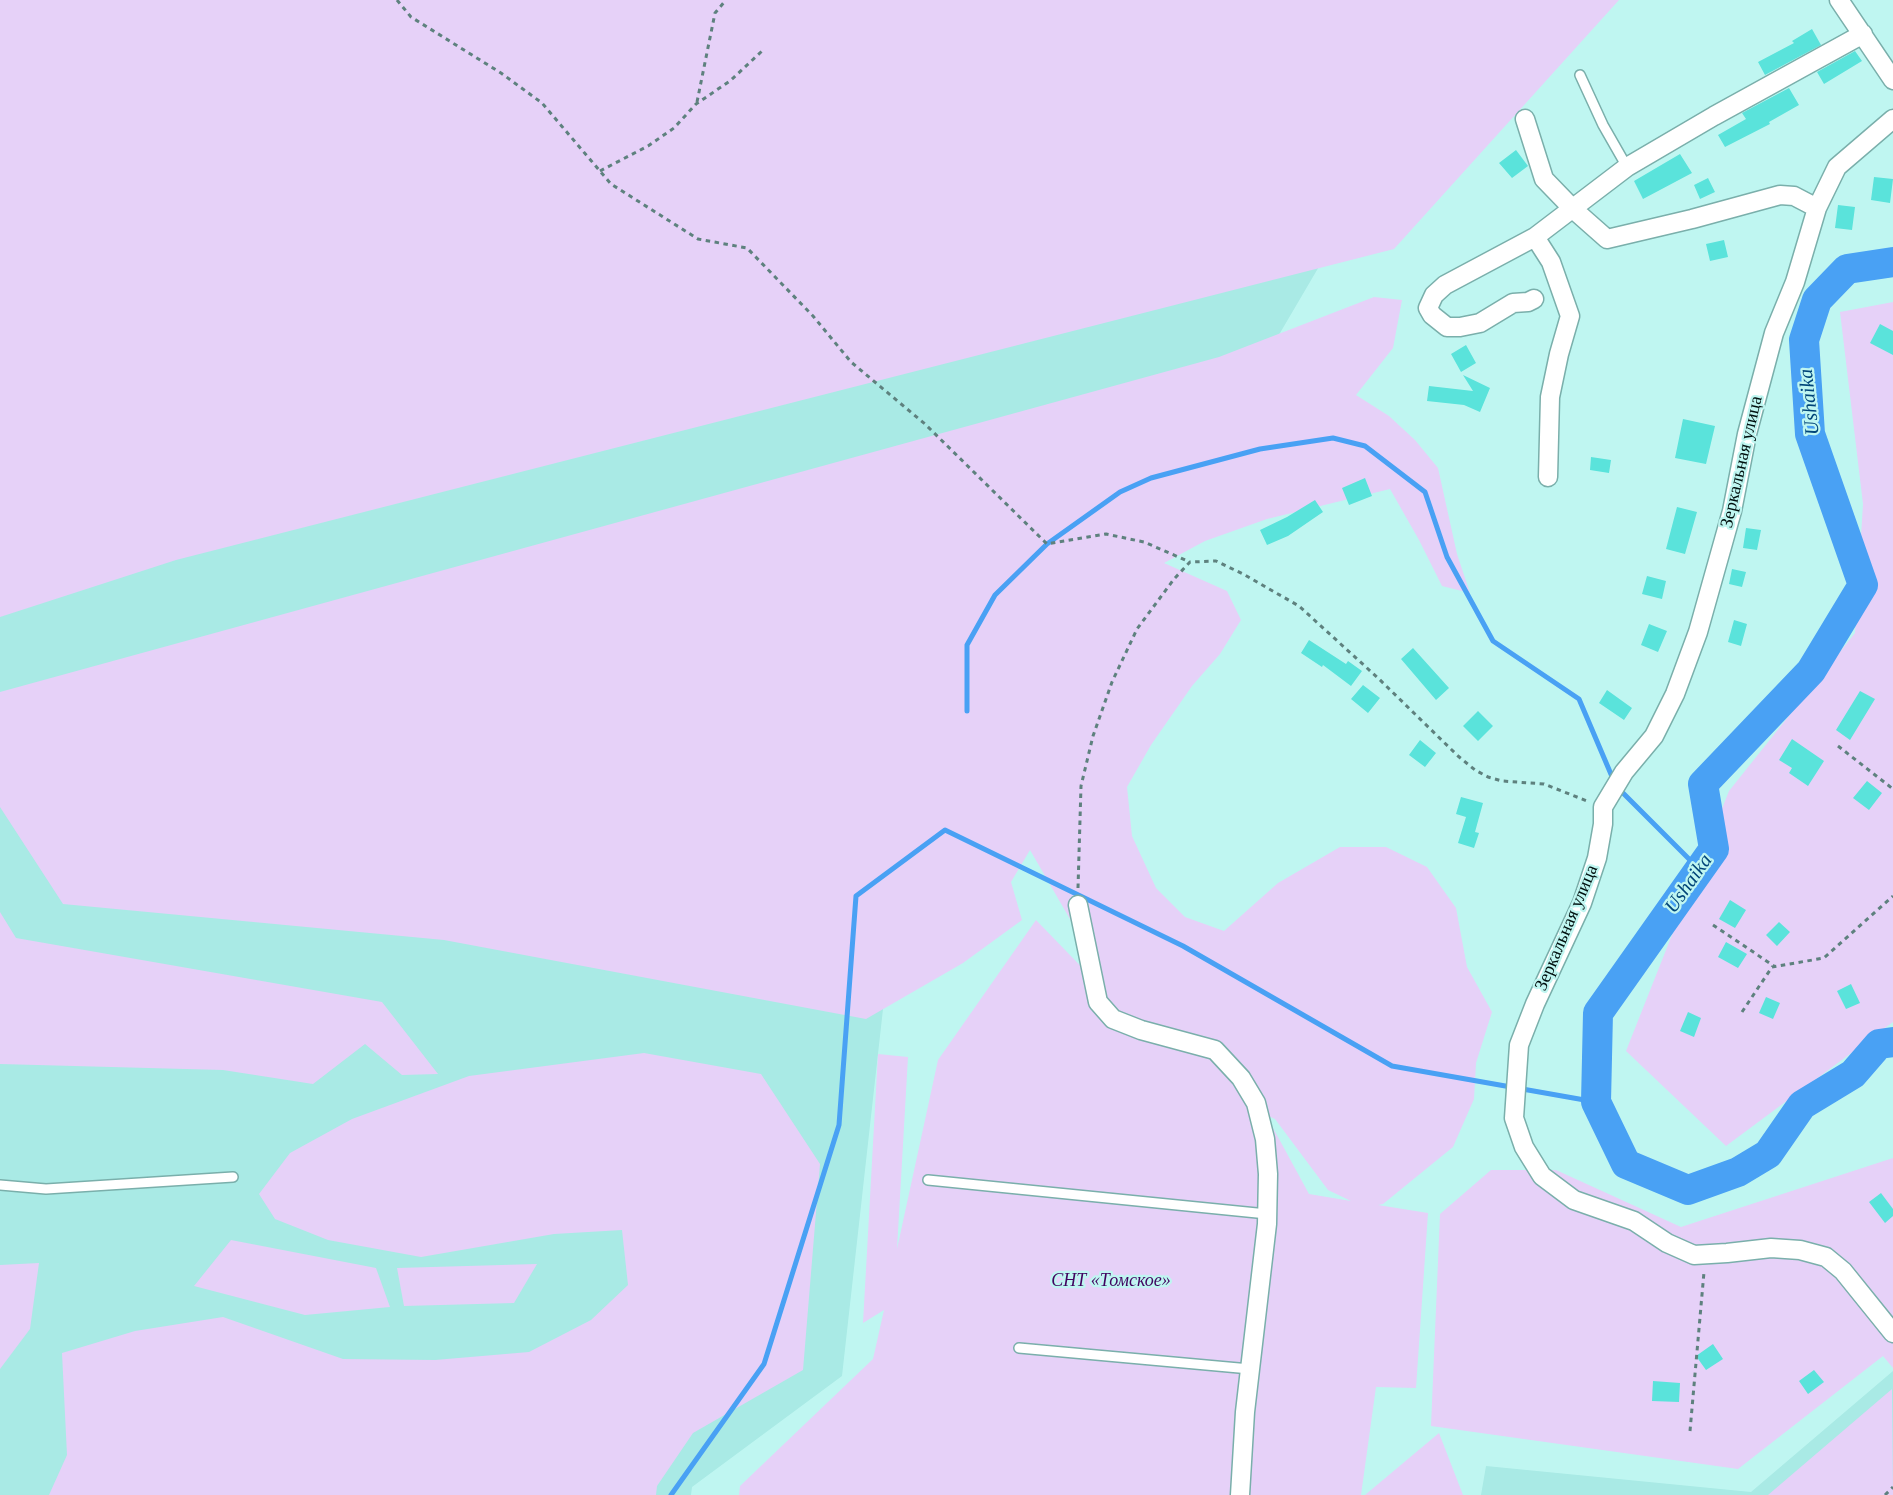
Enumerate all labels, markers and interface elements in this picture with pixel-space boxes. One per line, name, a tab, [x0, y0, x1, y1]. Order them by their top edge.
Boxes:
water label: Ushaika	[1795, 368, 1825, 436]
street label: Зеркальная улица	[1716, 394, 1768, 530]
water label: Ushaika	[1660, 850, 1718, 918]
street label: Зеркальная улица	[1531, 862, 1603, 994]
park label: СНТ «Томское»	[1051, 1270, 1171, 1292]

